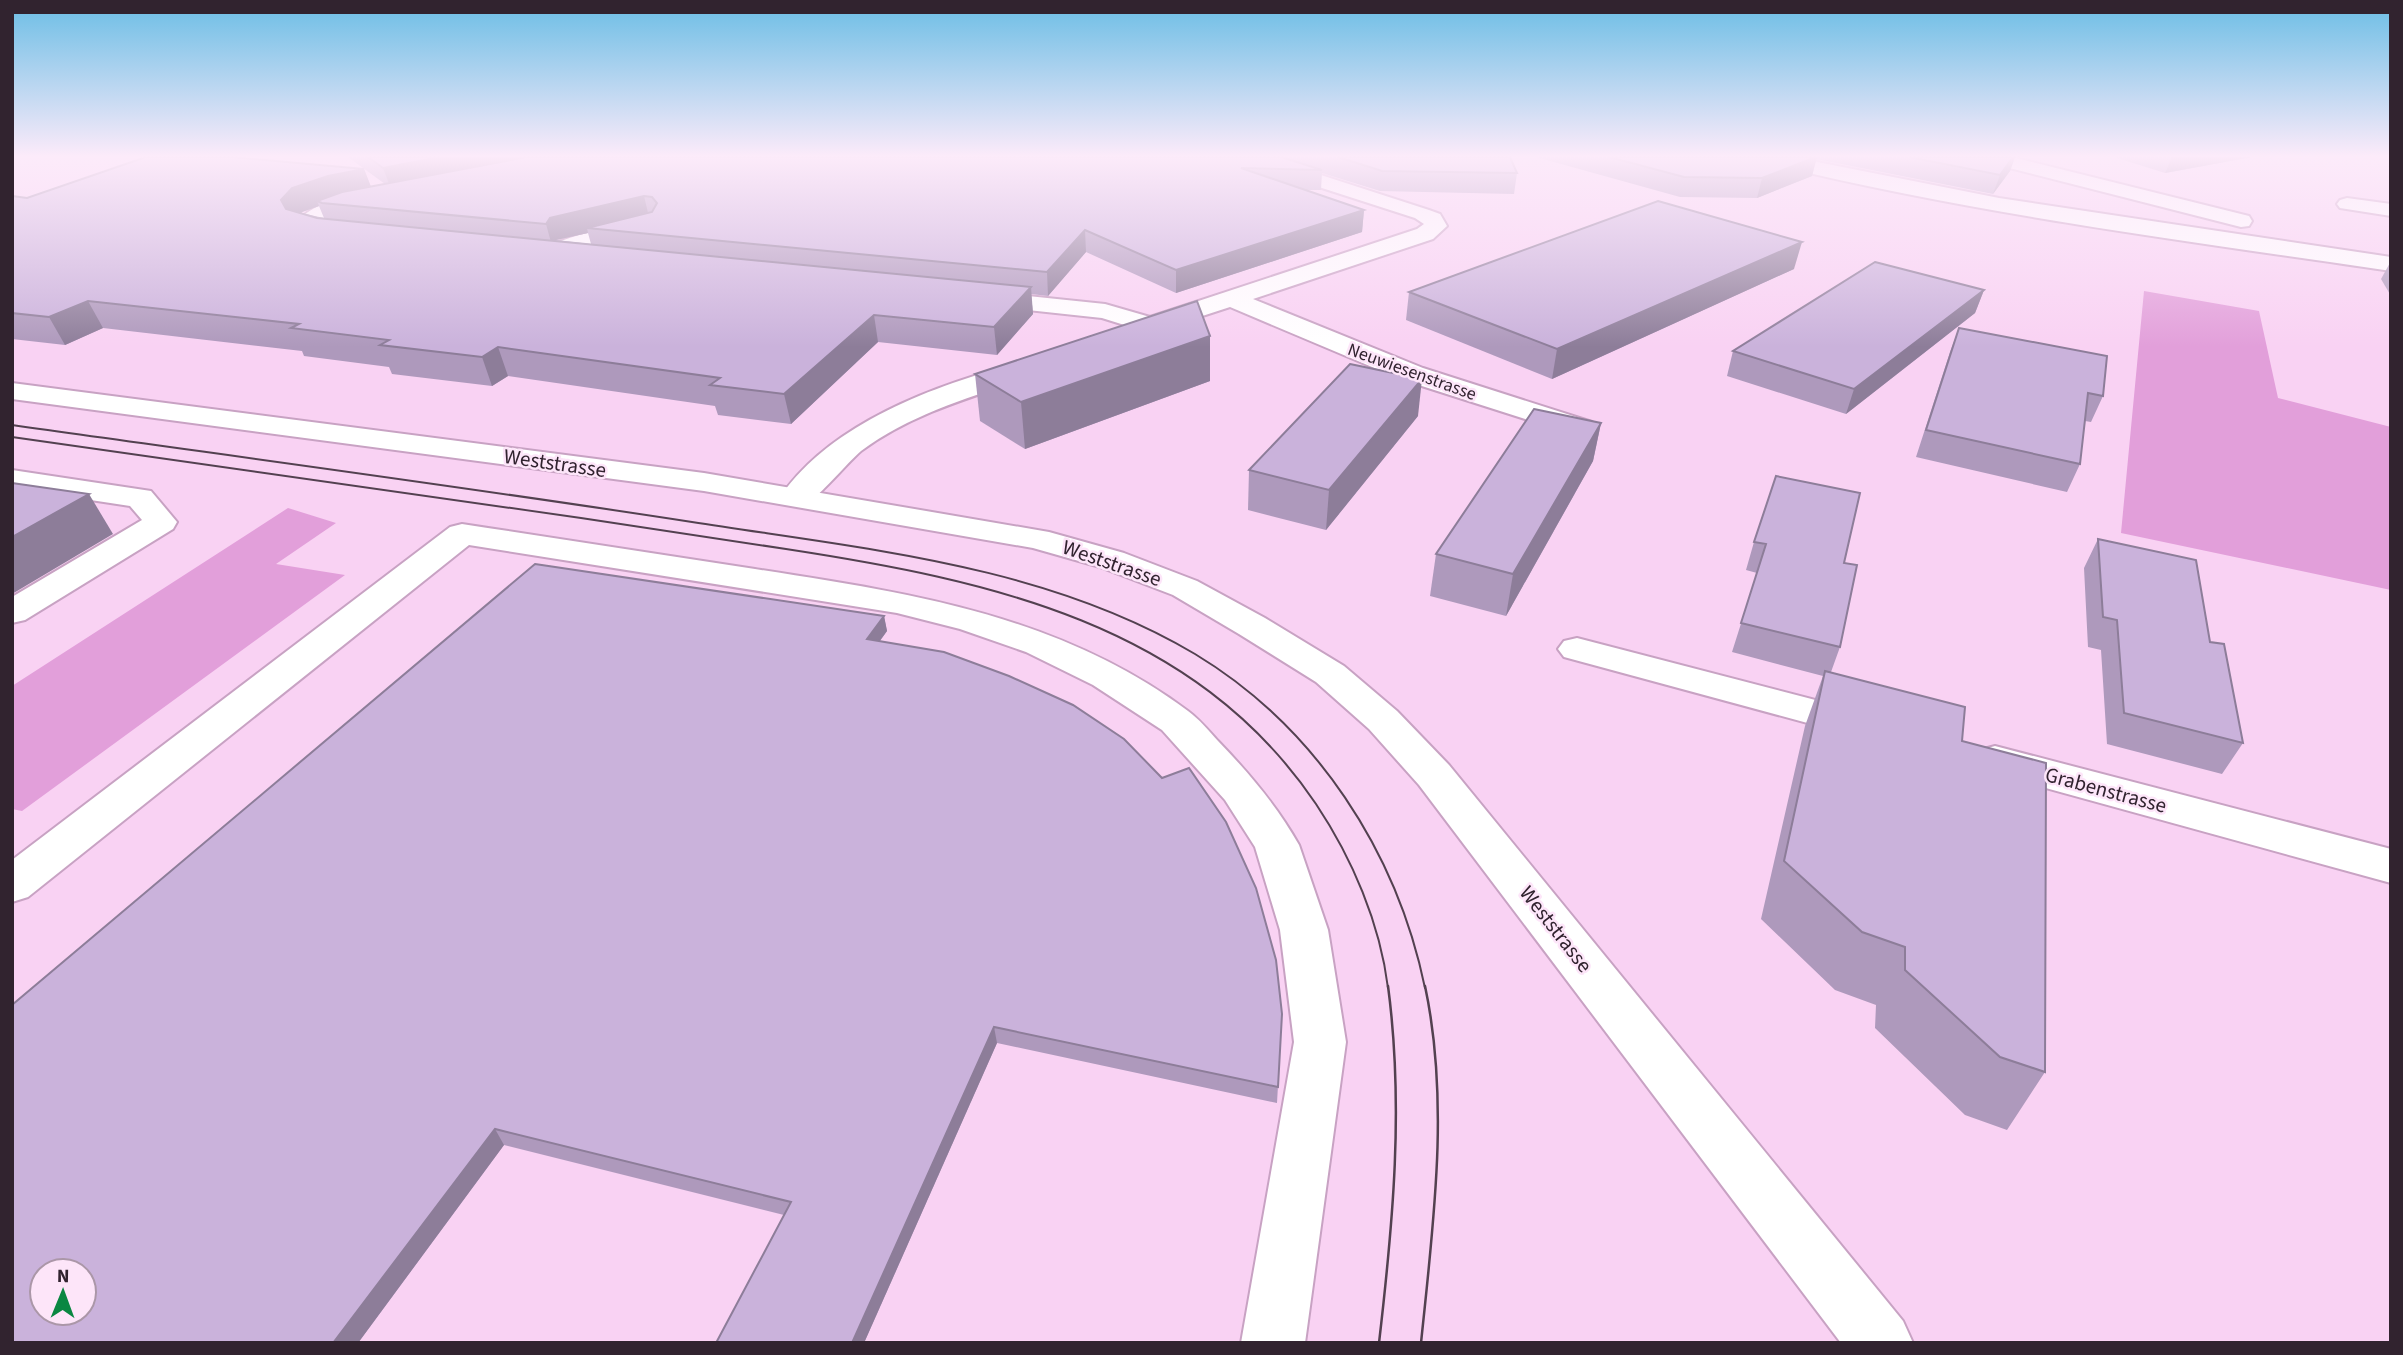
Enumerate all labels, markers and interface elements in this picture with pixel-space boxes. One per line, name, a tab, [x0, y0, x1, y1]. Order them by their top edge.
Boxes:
street label: Neuwiesenstrasse	[1344, 337, 1480, 407]
street label: Weststrasse	[502, 441, 608, 485]
street label: Weststrasse	[1058, 532, 1166, 594]
street label: Grabenstrasse	[2042, 759, 2170, 821]
street label: Weststrasse	[1512, 879, 1600, 979]
north arrow	[28, 1257, 98, 1327]
text: N	[57, 1263, 70, 1290]

